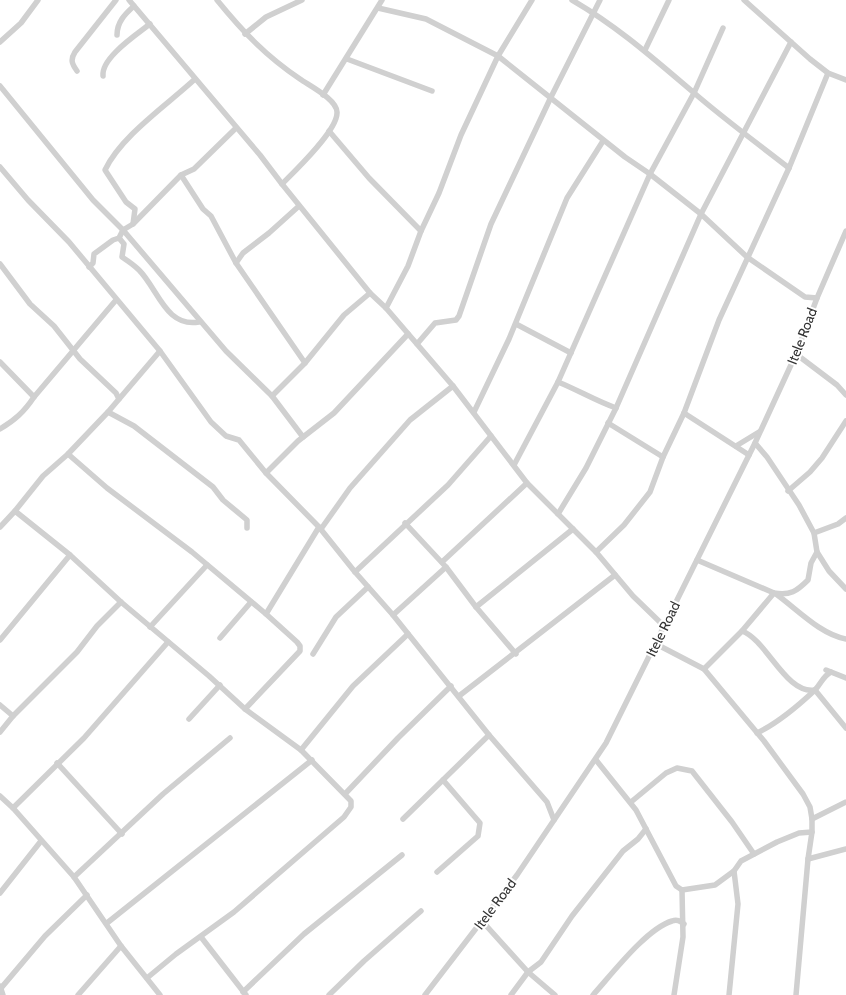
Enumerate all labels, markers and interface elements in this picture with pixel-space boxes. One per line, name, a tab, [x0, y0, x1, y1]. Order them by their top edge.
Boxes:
street label: Itele Road	[783, 305, 821, 367]
street label: Itele Road	[642, 598, 684, 660]
street label: Itele Road	[470, 875, 520, 933]

